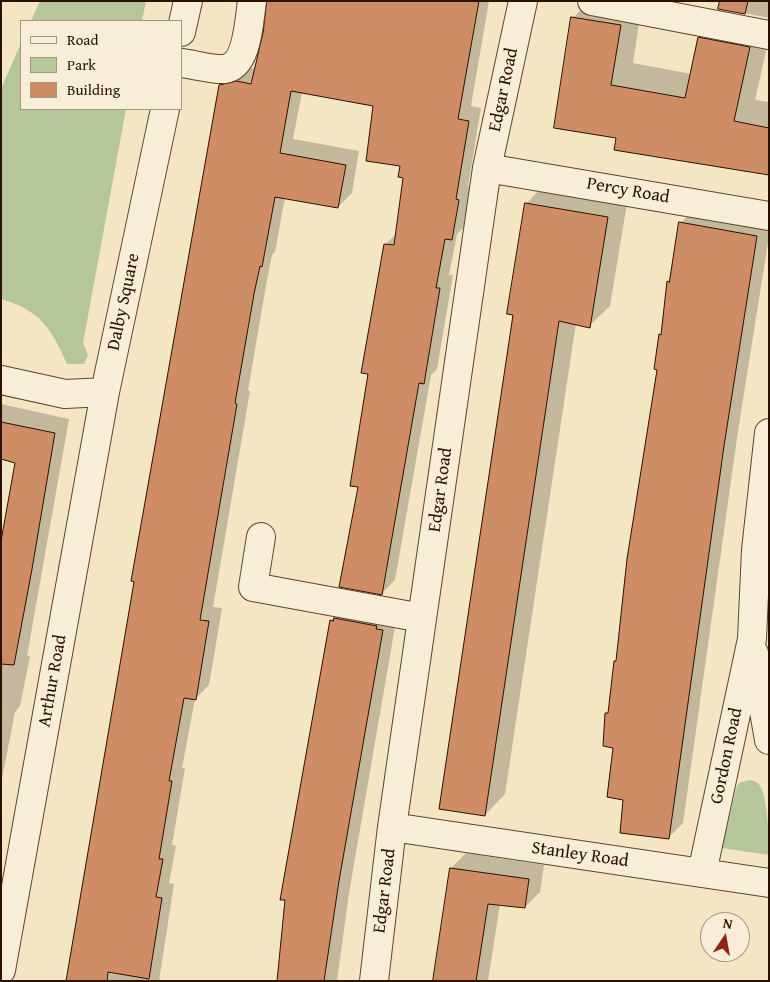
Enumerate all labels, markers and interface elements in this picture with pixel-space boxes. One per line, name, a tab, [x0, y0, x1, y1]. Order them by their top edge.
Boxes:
legend	[20, 20, 182, 110]
text: Road	[67, 29, 98, 50]
street label: Edgar Road	[485, 46, 523, 134]
text: Park	[67, 54, 96, 75]
text: Building	[67, 79, 120, 100]
street label: Percy Road	[585, 173, 671, 209]
street label: Dalby Square	[103, 251, 145, 353]
street label: Edgar Road	[424, 446, 458, 534]
street label: Arthur Road	[34, 633, 72, 729]
street label: Gordon Road	[706, 706, 748, 806]
street label: Stanley Road	[530, 837, 630, 873]
street label: Edgar Road	[369, 847, 401, 935]
north arrow	[700, 912, 750, 962]
text: N	[721, 913, 735, 934]

